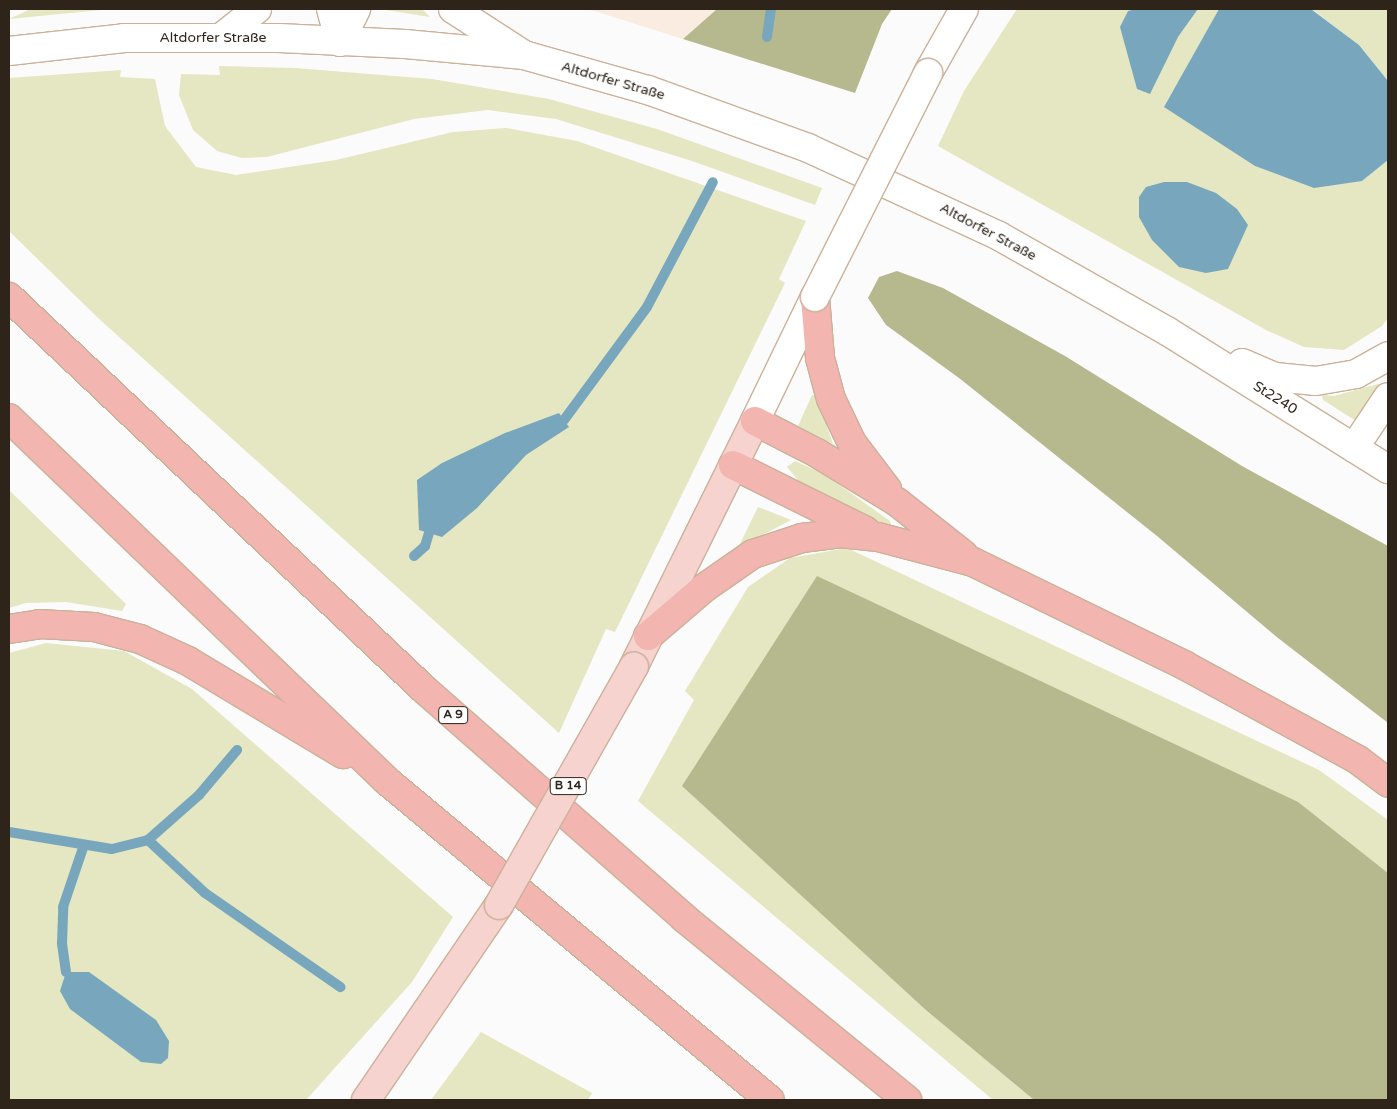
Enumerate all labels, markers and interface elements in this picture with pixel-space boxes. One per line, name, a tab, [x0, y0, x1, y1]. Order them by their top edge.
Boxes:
street label: Altdorfer Straße	[159, 30, 267, 46]
street label: Altdorfer Straße	[559, 58, 667, 104]
street label: Altdorfer Straße	[937, 199, 1039, 265]
street label: St2240	[1250, 378, 1300, 418]
road number: A 9	[438, 706, 468, 724]
road number: B 14	[549, 776, 587, 796]

